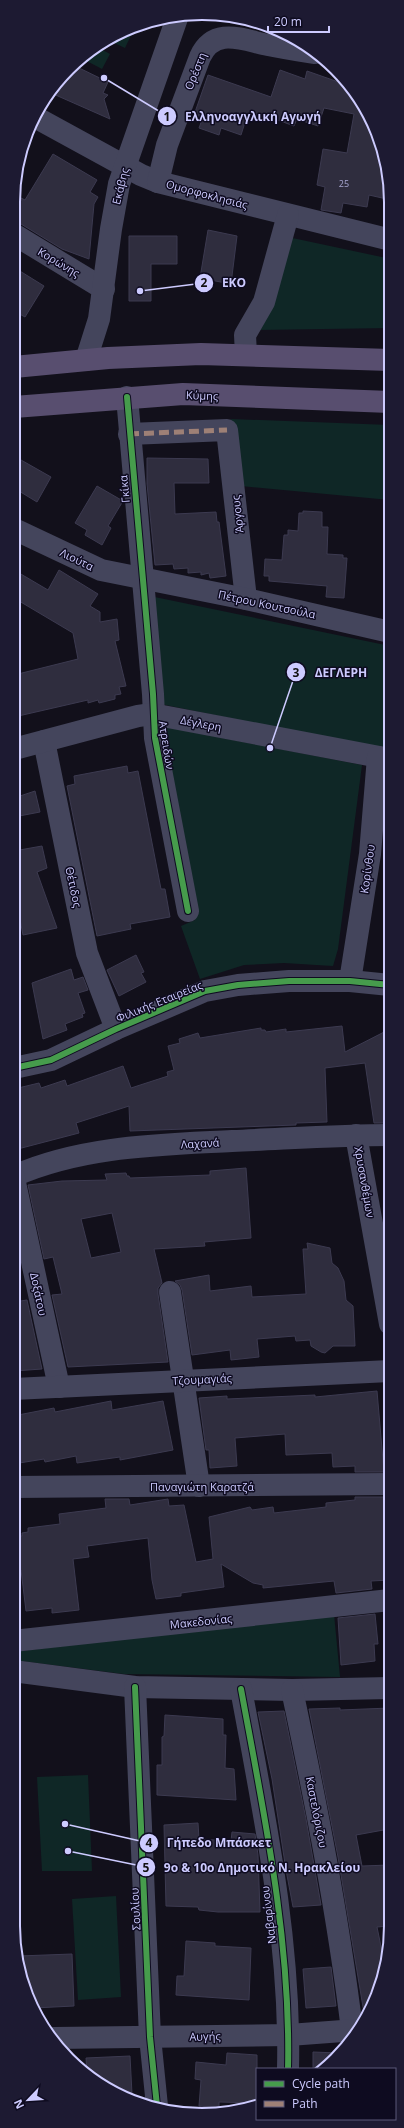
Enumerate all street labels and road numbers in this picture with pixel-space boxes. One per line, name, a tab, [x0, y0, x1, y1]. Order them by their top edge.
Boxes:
street label: Ορέστη	[181, 50, 209, 92]
street label: Εκάβης	[108, 166, 132, 206]
street label: Ομορφοκλησιάς	[164, 176, 250, 212]
street label: Κορώνης	[35, 244, 83, 280]
street label: Κύμης	[186, 387, 218, 403]
street label: Γκίκα	[115, 474, 133, 503]
street label: Άργους	[228, 494, 246, 534]
street label: Λιούτα	[58, 544, 97, 574]
street label: Πέτρου Κουτσούλα	[217, 586, 317, 622]
street label: Δέγλερη	[179, 712, 223, 734]
street label: Ατρειδών	[156, 720, 178, 770]
street label: Κορίνθου	[356, 843, 378, 895]
street label: Θέτιδος	[62, 865, 86, 909]
street label: Φιλικής Εταιρείας	[113, 977, 205, 1025]
street label: Λαχανά	[180, 1134, 220, 1152]
street label: Χρυσανθέμων	[351, 1145, 379, 1219]
street label: Δοξάτου	[27, 1271, 51, 1317]
street label: Τζουμαγιάς	[172, 1370, 232, 1388]
street label: Παναγιώτη Καρατζά	[150, 1479, 254, 1494]
street label: Μακεδονίας	[169, 1610, 233, 1632]
street label: Καστελόριζου	[303, 1775, 331, 1849]
street label: Ναβαρίνου	[257, 1885, 279, 1945]
street label: Σουλίου	[126, 1887, 144, 1931]
street label: Αυγής	[189, 2028, 221, 2044]

